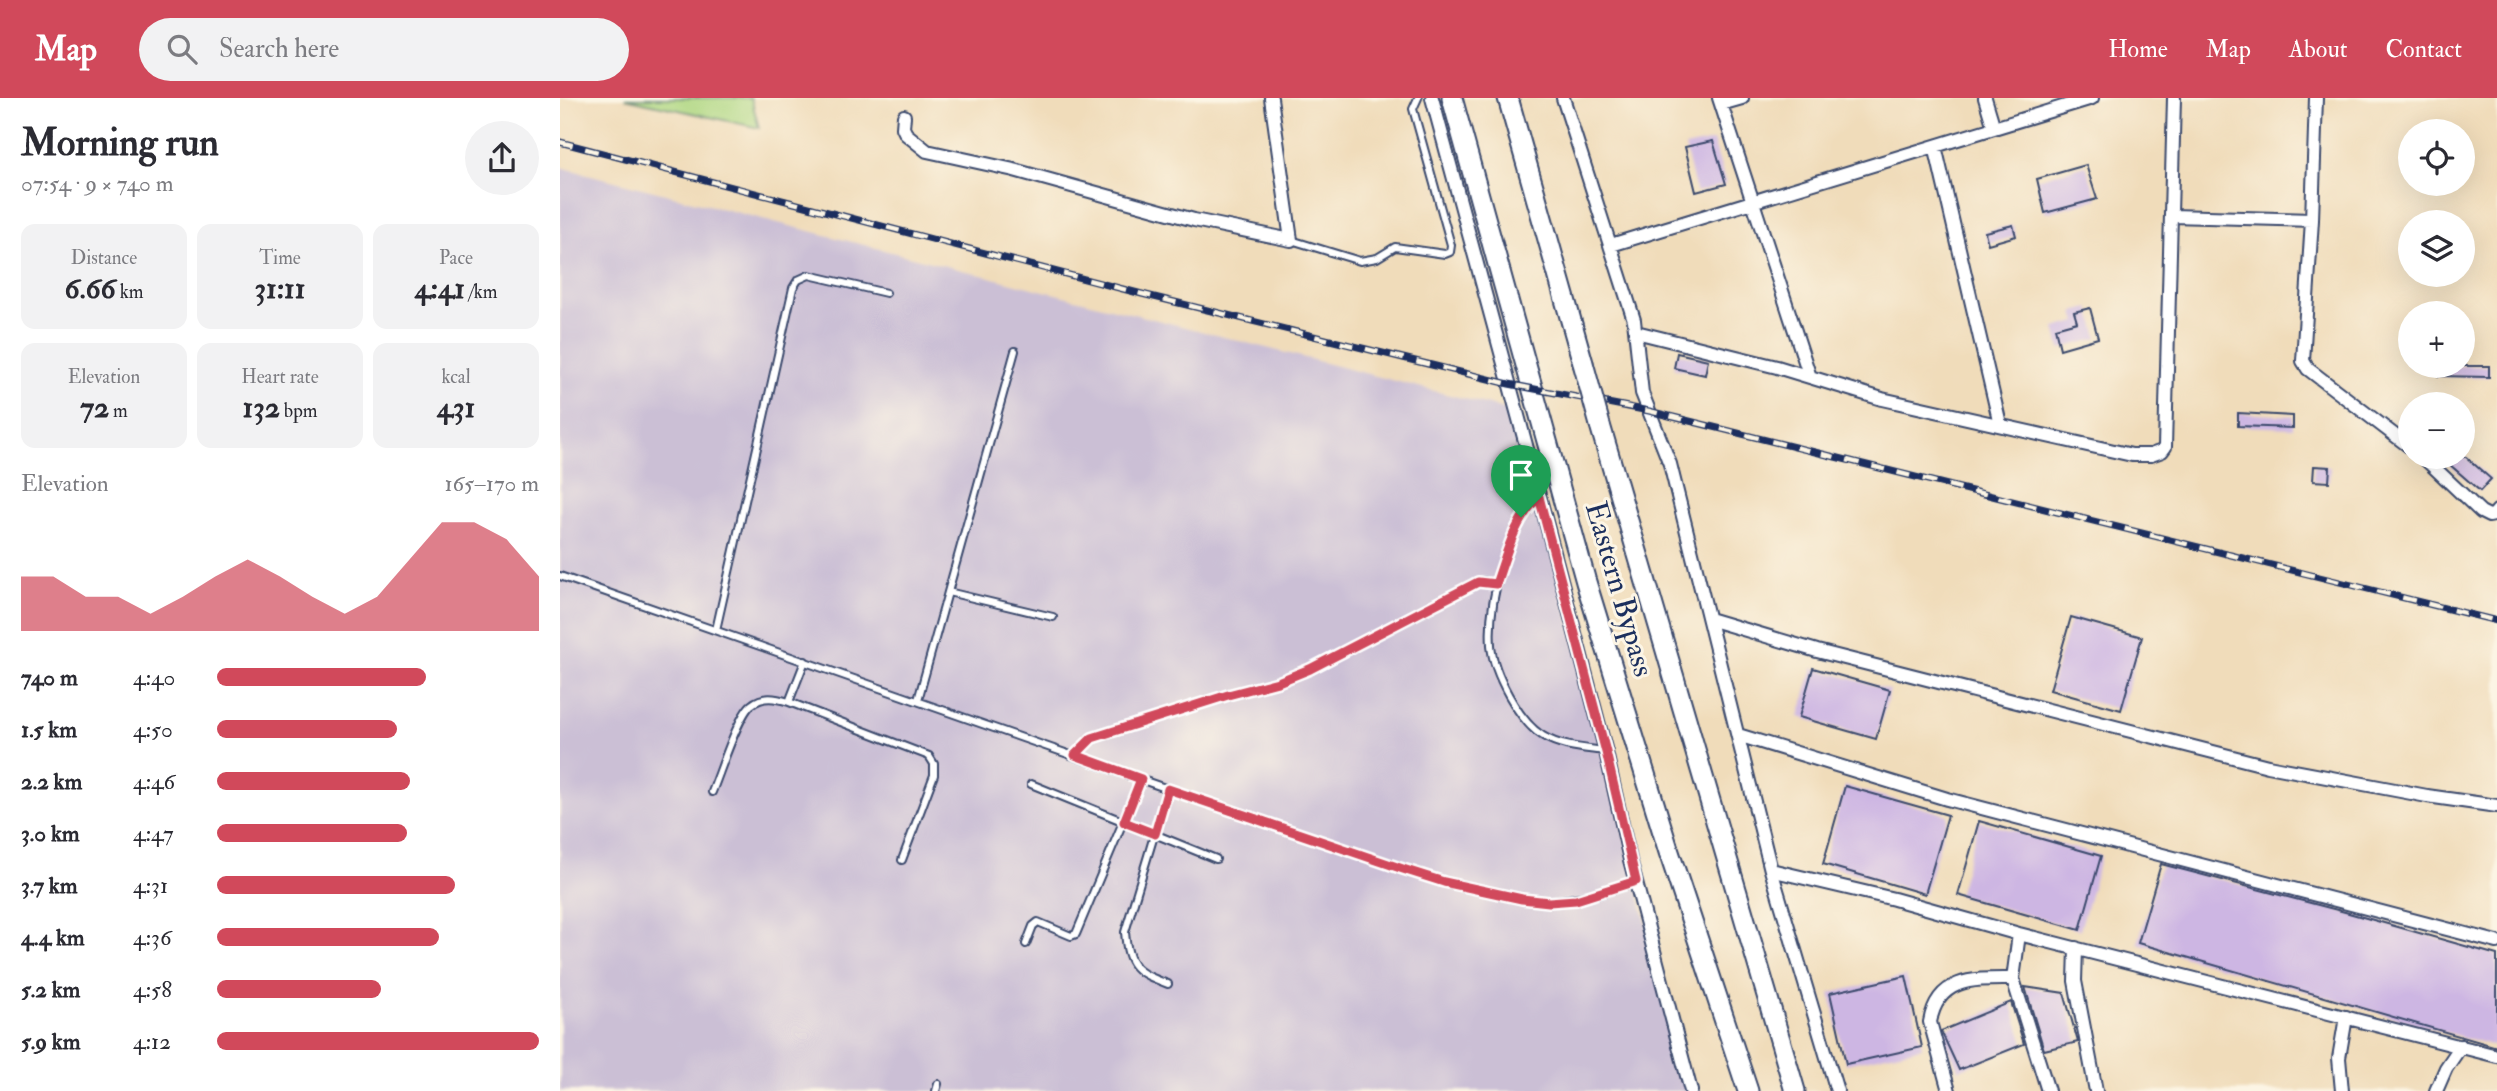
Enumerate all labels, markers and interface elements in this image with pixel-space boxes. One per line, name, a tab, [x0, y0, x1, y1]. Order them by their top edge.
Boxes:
search box	[139, 18, 629, 81]
text: Map	[35, 29, 97, 70]
icon: search	[163, 30, 201, 68]
text: Search here	[219, 33, 339, 65]
text: Home	[2108, 34, 2168, 65]
text: Map	[2206, 34, 2251, 65]
text: About	[2289, 34, 2348, 65]
text: Contact	[2386, 34, 2462, 65]
text: Morning run	[21, 119, 219, 167]
map controls	[2398, 119, 2475, 469]
button: locate	[2398, 119, 2475, 196]
button: share	[465, 121, 539, 195]
text: 07:54 · 9 × 740 m	[21, 169, 174, 198]
button: layers	[2398, 210, 2475, 287]
text: Distance	[71, 246, 137, 270]
text: Time	[259, 246, 301, 270]
text: Pace	[439, 246, 473, 270]
text: 6.66	[65, 270, 116, 307]
text: 31:11	[254, 270, 306, 307]
text: 4:41	[414, 270, 465, 307]
text: km	[116, 280, 143, 304]
text: /km	[465, 280, 498, 304]
button: +	[2398, 301, 2475, 378]
text: Elevation	[68, 365, 140, 389]
text: Heart rate	[241, 365, 319, 389]
text: kcal	[441, 365, 471, 389]
text: 72	[80, 389, 109, 426]
text: 132	[242, 389, 280, 426]
text: 431	[437, 389, 475, 426]
button: −	[2398, 392, 2475, 469]
text: m	[109, 399, 128, 423]
text: bpm	[280, 399, 318, 423]
pin	[1491, 445, 1551, 517]
icon: arrive	[1502, 456, 1540, 494]
text: Elevation	[21, 469, 109, 498]
text: 165–170 m	[444, 469, 539, 498]
street label: Eastern Bypass	[1577, 497, 1662, 681]
text: 740 m	[21, 663, 78, 692]
text: 4:40	[133, 663, 175, 692]
text: 1.5 km	[21, 715, 77, 744]
text: 4:50	[133, 715, 173, 744]
text: 2.2 km	[21, 767, 82, 796]
text: 4:46	[133, 767, 175, 796]
text: 3.0 km	[21, 819, 80, 848]
text: 4:47	[133, 819, 174, 848]
text: 3.7 km	[21, 871, 78, 900]
text: 4:31	[133, 871, 168, 900]
text: 4.4 km	[21, 923, 85, 952]
text: 4:36	[133, 923, 172, 952]
text: 5.2 km	[21, 975, 80, 1004]
text: 4:58	[133, 975, 172, 1004]
text: 5.9 km	[21, 1027, 81, 1056]
text: 4:12	[133, 1027, 171, 1056]

